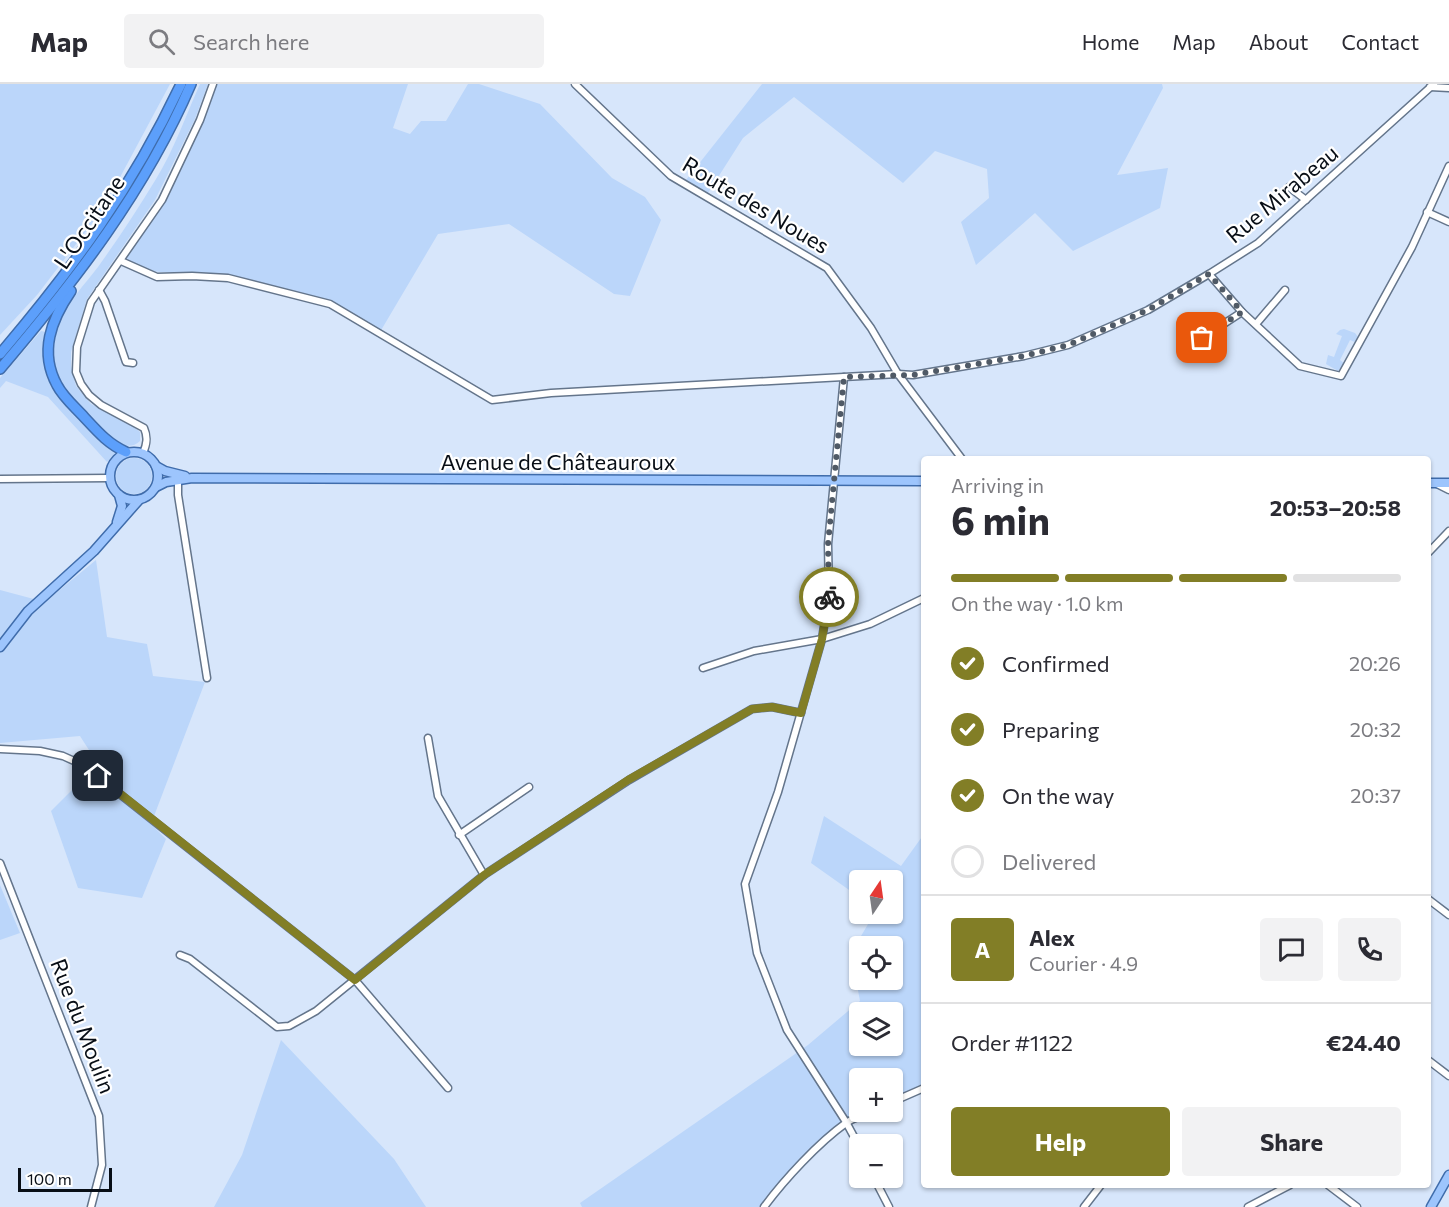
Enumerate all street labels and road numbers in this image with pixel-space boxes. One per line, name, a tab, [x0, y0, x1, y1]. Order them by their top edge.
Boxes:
street label: Rue Mirabeau	[1220, 139, 1343, 248]
street label: Route des Noues	[678, 150, 834, 259]
street label: L'Occitane	[47, 170, 130, 274]
street label: Avenue de Châteauroux	[441, 448, 676, 475]
street label: Rue du Moulin	[45, 955, 122, 1097]

